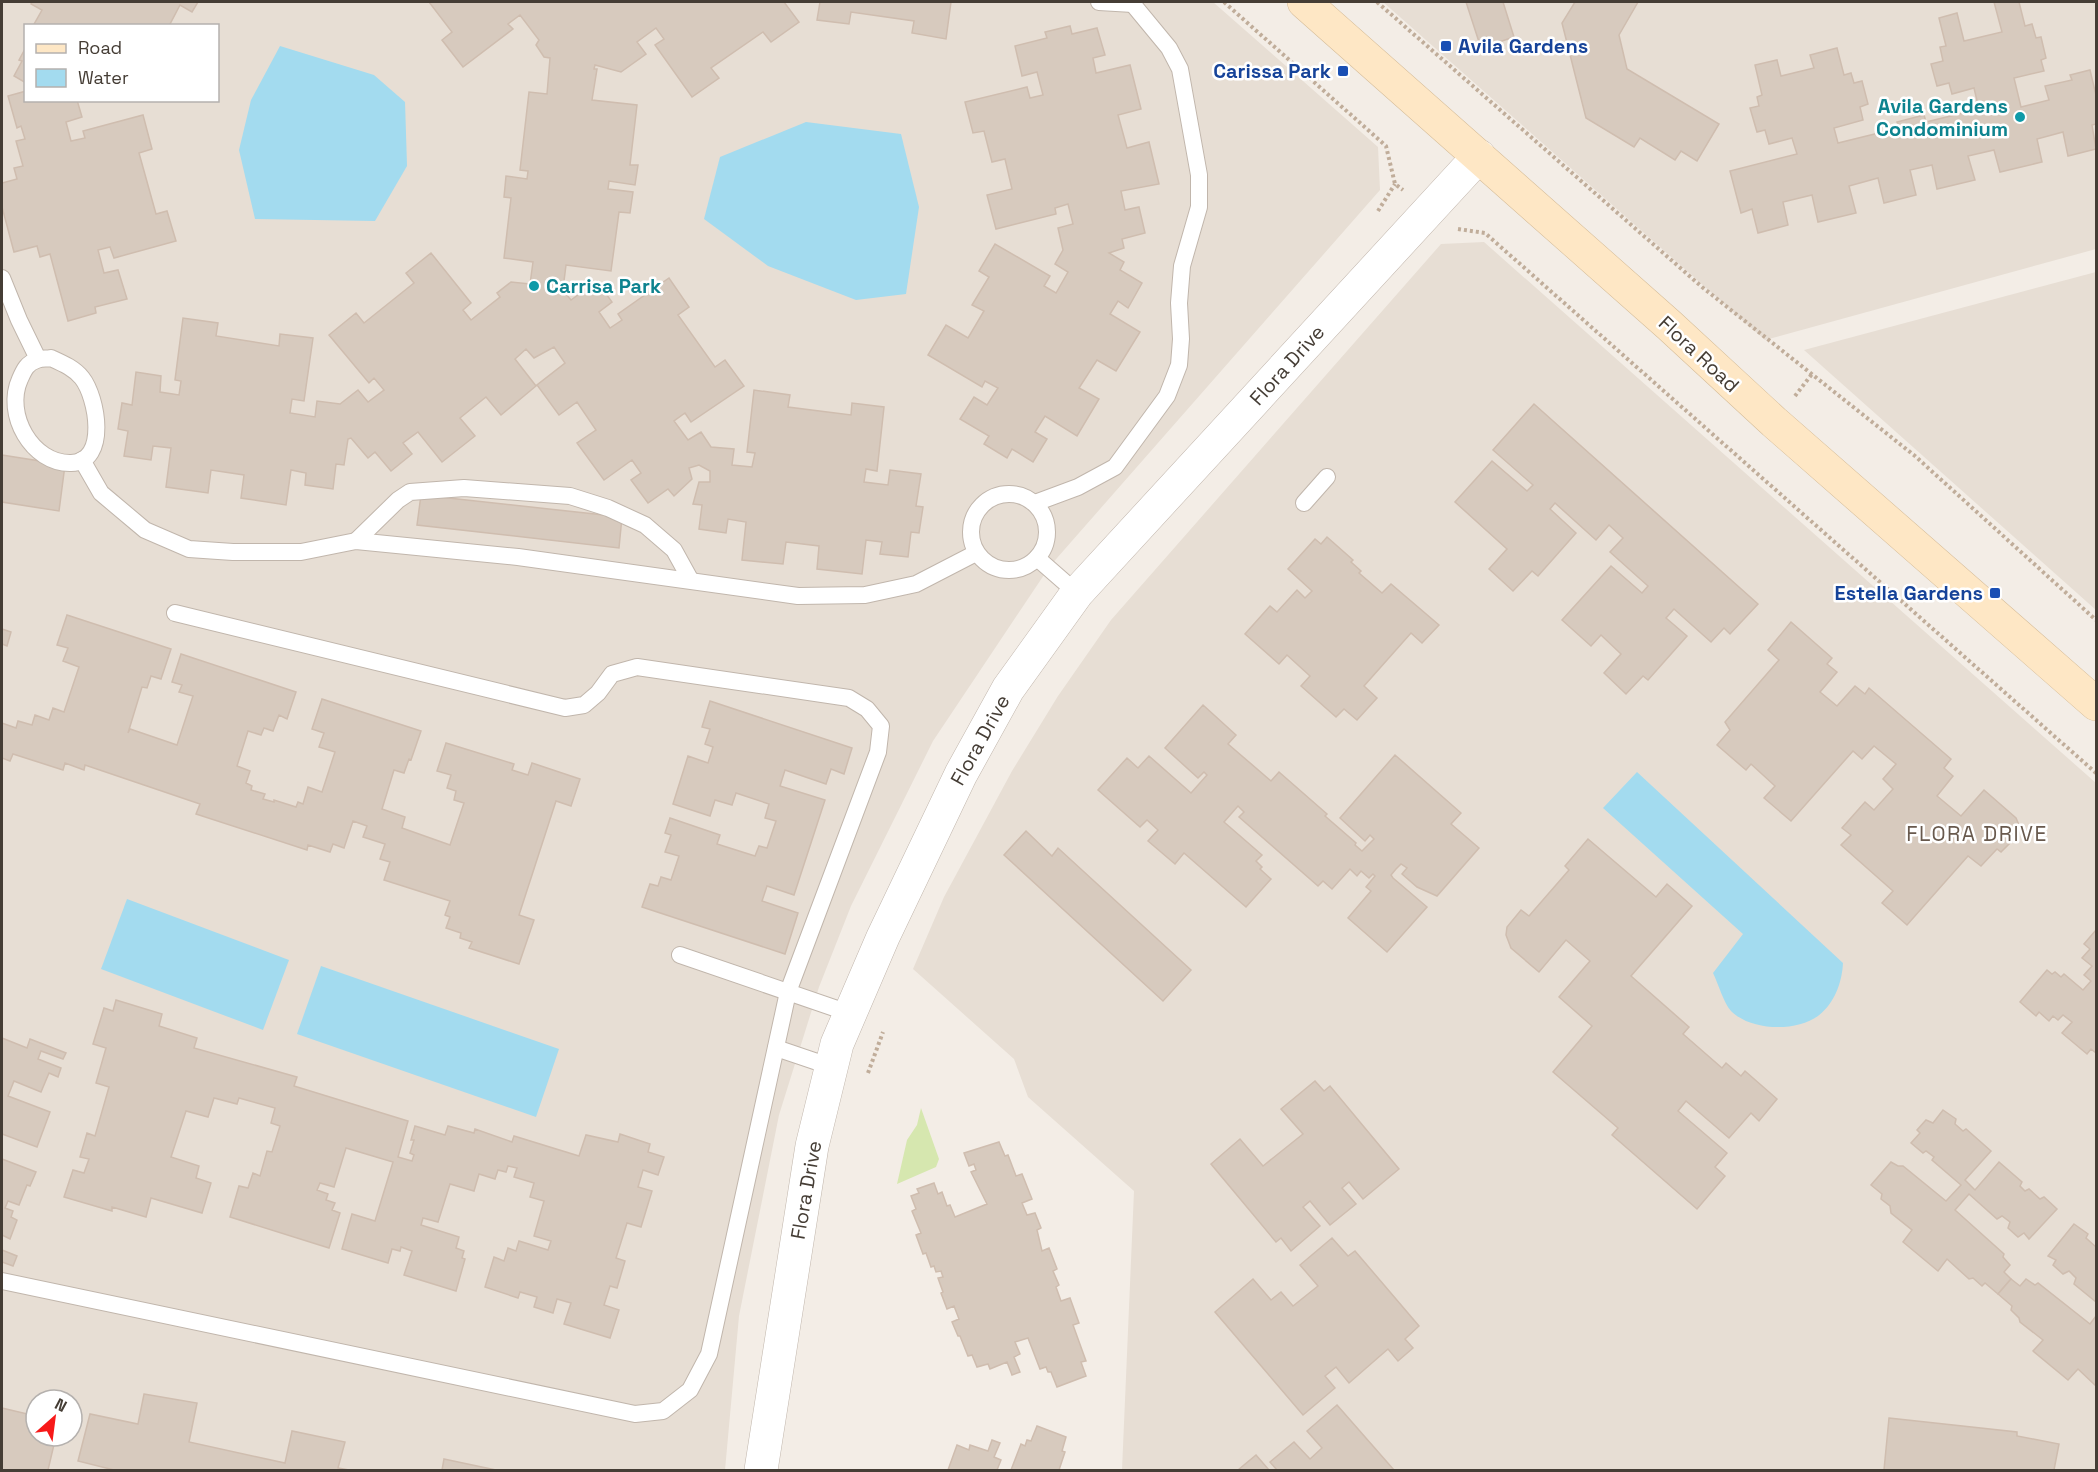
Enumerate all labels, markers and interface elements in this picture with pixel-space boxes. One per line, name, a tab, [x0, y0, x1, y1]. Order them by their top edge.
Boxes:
legend	[24, 24, 219, 102]
place label: Avila Gardens	[1458, 33, 1588, 59]
text: Road	[78, 36, 122, 59]
marker: Avila Gardens	[1439, 39, 1453, 53]
place label: Carissa Park	[1213, 58, 1331, 84]
marker: Carissa Park	[1336, 64, 1350, 78]
text: Water	[78, 66, 129, 89]
place label: Avila Gardens Condominium	[1876, 93, 2008, 142]
marker: Avila Gardens Condominium	[2013, 110, 2027, 124]
place label: Carrisa Park	[546, 273, 661, 299]
marker: Carrisa Park	[527, 279, 541, 293]
street label: Flora Road	[1653, 310, 1745, 398]
street label: Flora Drive	[1244, 319, 1330, 411]
place label: Estella Gardens	[1835, 580, 1983, 606]
marker: Estella Gardens	[1988, 586, 2002, 600]
street label: Flora Drive	[944, 690, 1016, 790]
district label: FLORA DRIVE	[1906, 820, 2048, 847]
street label: Flora Drive	[785, 1139, 827, 1241]
north arrow	[24, 1388, 84, 1448]
text: N	[51, 1393, 70, 1417]

